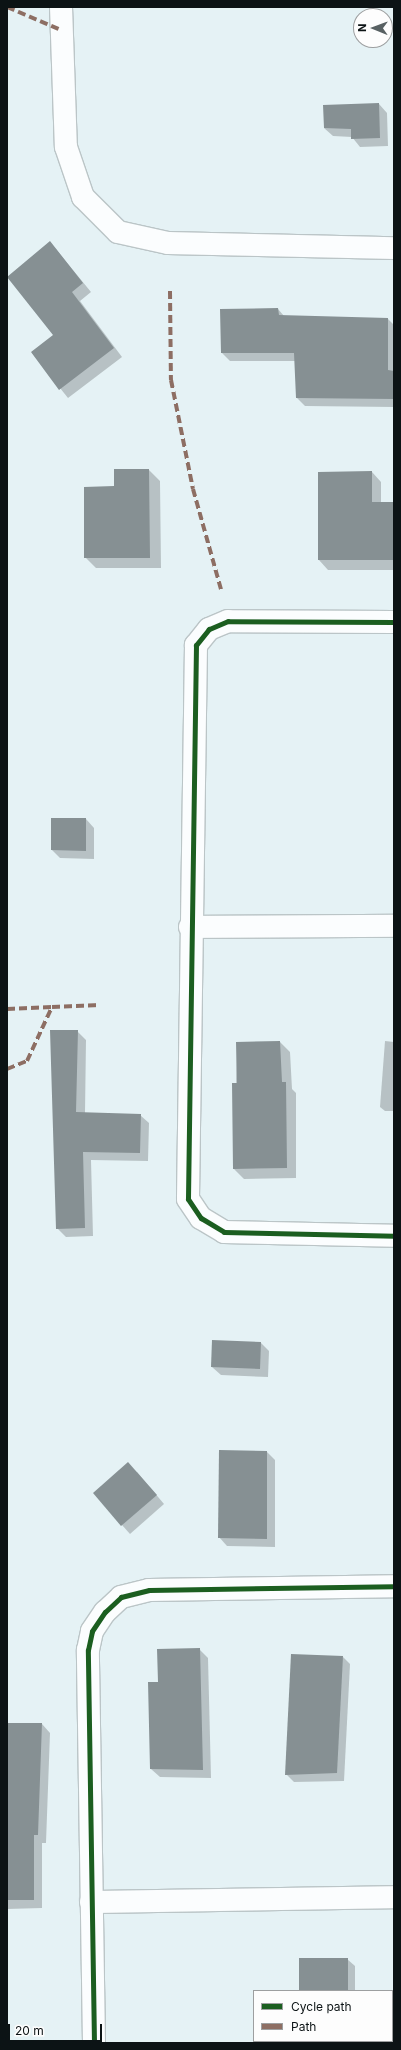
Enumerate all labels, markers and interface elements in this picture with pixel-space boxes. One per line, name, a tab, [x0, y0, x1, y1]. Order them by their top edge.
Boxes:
north arrow	[353, 8, 393, 48]
text: N	[355, 23, 369, 32]
legend	[253, 1990, 393, 2042]
text: Cycle path	[291, 1999, 352, 2014]
scale bar	[10, 2016, 104, 2042]
text: Path	[291, 2019, 316, 2034]
text: 20 m	[15, 2023, 44, 2038]

